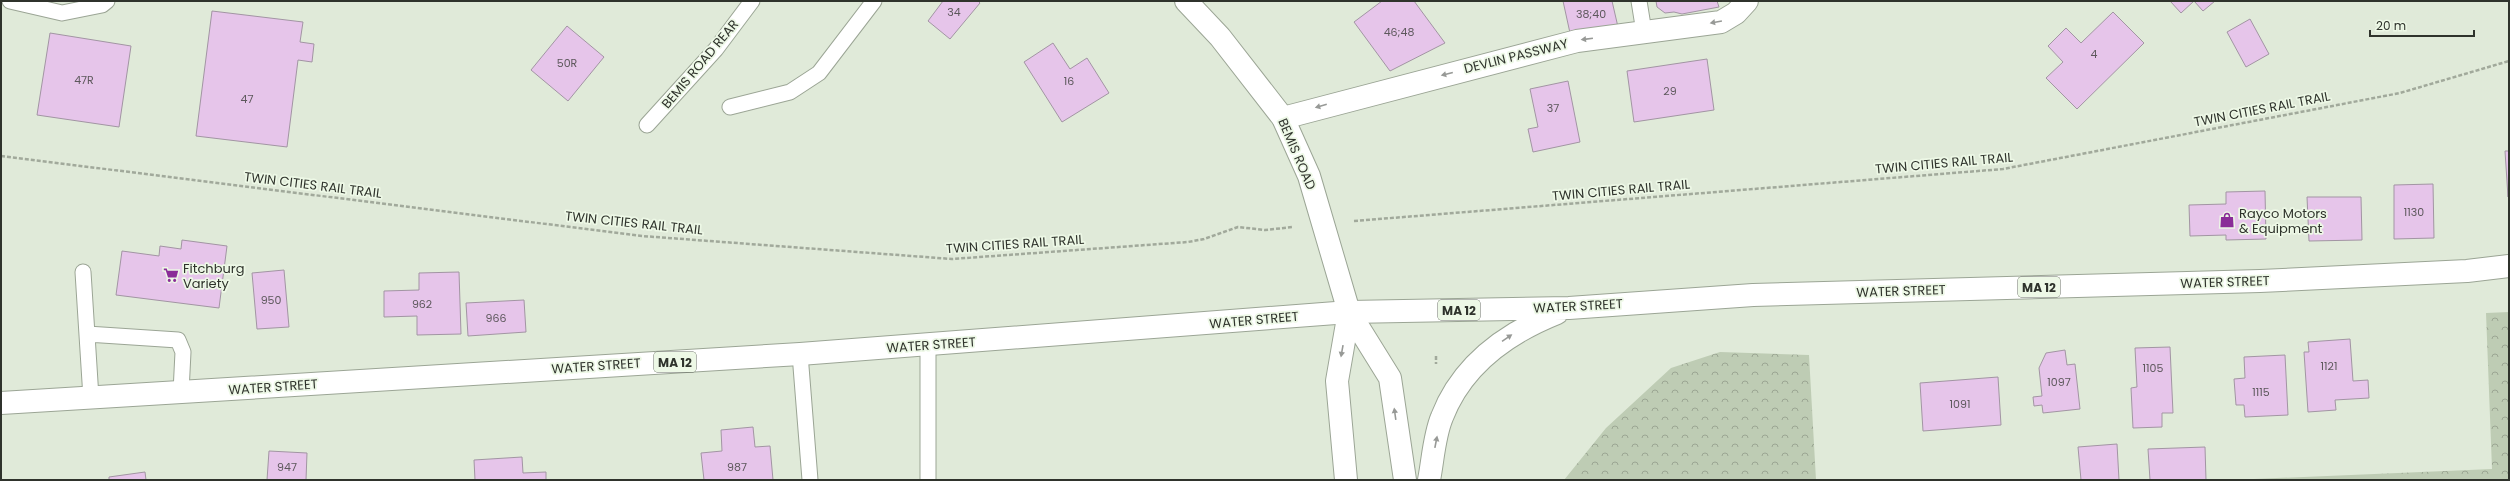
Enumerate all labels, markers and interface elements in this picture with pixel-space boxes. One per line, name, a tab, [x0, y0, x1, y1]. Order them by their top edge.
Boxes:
house number: 34	[947, 4, 961, 20]
house number: 38;40	[1576, 6, 1606, 22]
scale bar	[2370, 12, 2474, 38]
street label: BEMIS ROAD REAR	[657, 15, 743, 113]
text: 20 m	[2376, 17, 2406, 34]
one-way arrow	[1709, 20, 1722, 26]
house number: 46;48	[1384, 24, 1414, 40]
street label: DEVLIN PASSWAY	[1462, 34, 1570, 78]
one-way arrow	[1581, 36, 1593, 42]
house number: 4	[2091, 46, 2098, 62]
house number: 50R	[557, 55, 578, 71]
one-way arrow	[1441, 71, 1453, 77]
house number: 47R	[74, 72, 94, 88]
house number: 16	[1064, 73, 1074, 89]
house number: 29	[1663, 83, 1677, 99]
street label: TWIN CITIES RAIL TRAIL	[2192, 86, 2332, 132]
house number: 47	[241, 91, 253, 107]
house number: 37	[1547, 100, 1559, 116]
one-way arrow	[1315, 103, 1327, 109]
street label: BEMIS ROAD	[1273, 115, 1321, 193]
street label: TWIN CITIES RAIL TRAIL	[1874, 147, 2014, 178]
street label: TWIN CITIES RAIL TRAIL	[243, 167, 383, 203]
street label: TWIN CITIES RAIL TRAIL	[1551, 174, 1691, 205]
place label: Rayco Motors & Equipment	[2239, 204, 2327, 238]
house number: 1130	[2404, 204, 2424, 220]
street label: TWIN CITIES RAIL TRAIL	[564, 206, 704, 240]
shop icon: Rayco Motors & Equipment	[2218, 211, 2236, 229]
street label: TWIN CITIES RAIL TRAIL	[945, 230, 1085, 258]
place label: Fitchburg Variety	[183, 259, 244, 293]
supermarket icon: Fitchburg Variety	[162, 266, 180, 284]
street label: WATER STREET	[2180, 271, 2270, 293]
road number: MA 12	[2018, 277, 2060, 297]
street label: WATER STREET	[1856, 280, 1946, 302]
house number: 950	[261, 292, 281, 308]
street label: WATER STREET	[1533, 294, 1623, 318]
house number: 962	[412, 296, 432, 312]
road number: MA 12	[1438, 300, 1480, 320]
street label: WATER STREET	[1209, 307, 1299, 333]
house number: 966	[486, 310, 506, 326]
street label: WATER STREET	[886, 332, 976, 358]
one-way arrow	[1502, 334, 1513, 342]
one-way arrow	[1339, 344, 1345, 357]
road number: MA 12	[654, 352, 696, 372]
street label: WATER STREET	[551, 353, 641, 379]
house number: 1121	[2321, 358, 2337, 374]
house number: 1105	[2143, 360, 2164, 376]
street label: WATER STREET	[228, 374, 318, 400]
house number: 1097	[2047, 374, 2071, 390]
house number: 1115	[2252, 384, 2270, 400]
house number: 1091	[1950, 396, 1970, 412]
one-way arrow	[1392, 408, 1398, 420]
one-way arrow	[1434, 436, 1440, 448]
house number: 947	[277, 459, 297, 475]
house number: 987	[727, 459, 747, 475]

